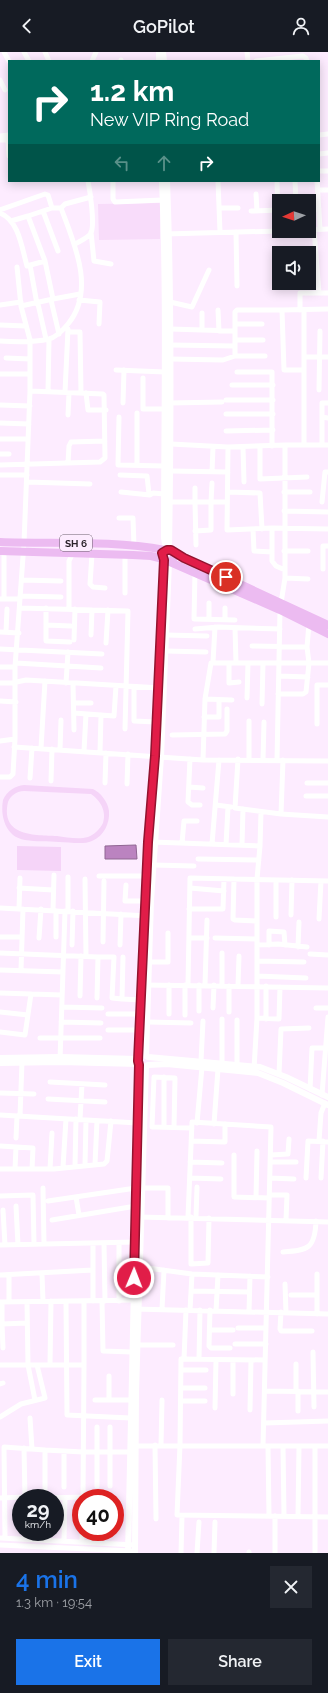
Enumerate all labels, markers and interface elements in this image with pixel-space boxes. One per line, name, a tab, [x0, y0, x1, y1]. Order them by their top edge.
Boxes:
icon: back	[16, 15, 38, 37]
icon: person	[290, 15, 312, 37]
text: GoPilot	[133, 16, 195, 37]
text: 1.2 km	[90, 75, 174, 108]
icon: right	[24, 76, 76, 128]
text: New VIP Ring Road	[90, 109, 249, 130]
icon: left	[111, 152, 133, 174]
icon: ahead	[153, 152, 175, 174]
icon: right	[195, 152, 217, 174]
north arrow	[272, 194, 316, 238]
map controls	[272, 194, 316, 290]
button: sound	[272, 246, 316, 290]
road number: SH 6	[60, 535, 92, 551]
pin	[209, 560, 243, 594]
icon: arrive	[215, 566, 237, 588]
position arrow	[113, 1257, 155, 1299]
speed limit sign: 40	[72, 1489, 124, 1541]
text: 29	[26, 1498, 50, 1522]
text: km/h	[25, 1519, 51, 1530]
text: 4 min	[16, 1565, 78, 1594]
button: close	[270, 1566, 312, 1608]
text: 1.3 km · 19:54	[16, 1595, 92, 1610]
button: Exit	[16, 1639, 160, 1685]
button: Share	[168, 1639, 312, 1685]

